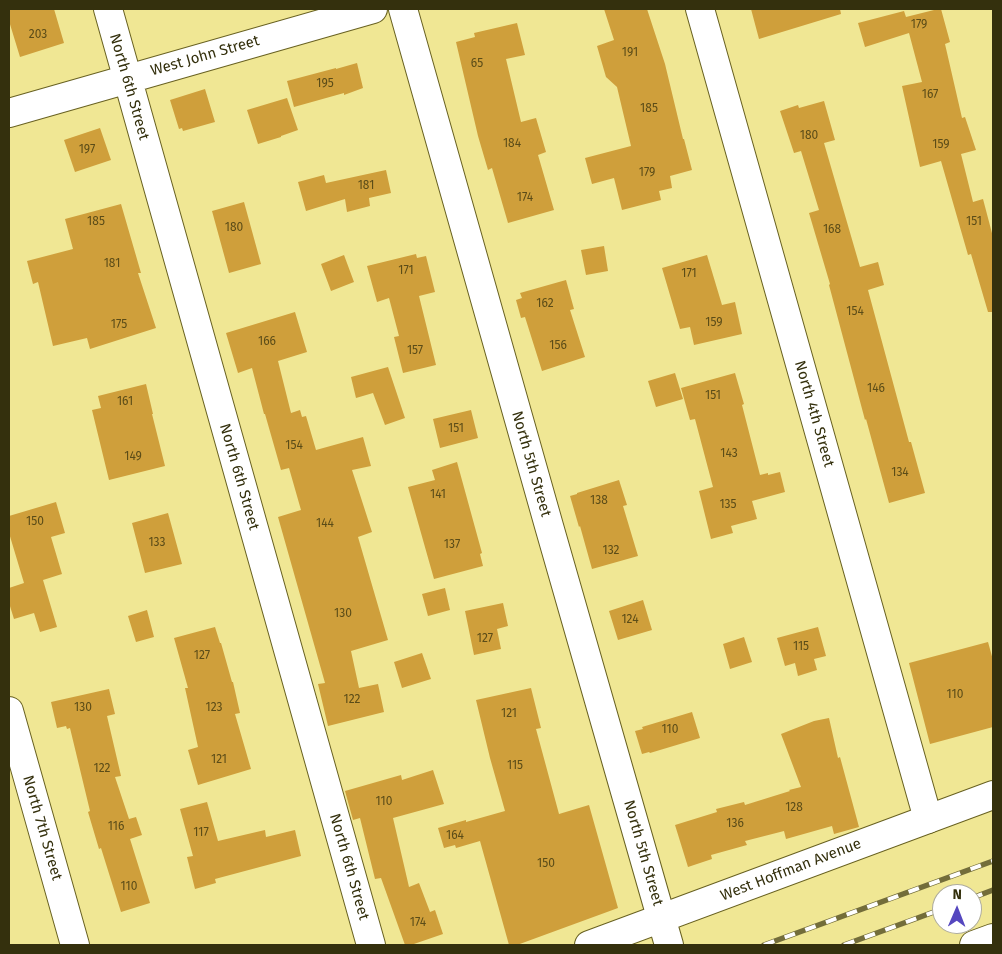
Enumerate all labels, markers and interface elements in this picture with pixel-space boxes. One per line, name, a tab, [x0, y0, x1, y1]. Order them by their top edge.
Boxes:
house number: 179	[911, 18, 927, 32]
house number: 203	[29, 28, 47, 42]
street label: North 6th Street	[105, 32, 153, 142]
street label: West John Street	[148, 32, 262, 80]
house number: 191	[622, 46, 638, 60]
house number: 65	[471, 57, 483, 71]
house number: 195	[316, 77, 334, 91]
house number: 167	[922, 88, 938, 102]
house number: 185	[640, 102, 658, 116]
house number: 180	[800, 129, 818, 143]
house number: 184	[503, 137, 521, 151]
house number: 159	[932, 138, 950, 152]
house number: 197	[79, 143, 95, 157]
house number: 179	[639, 166, 655, 180]
house number: 181	[358, 179, 374, 193]
house number: 174	[517, 191, 533, 205]
house number: 185	[87, 215, 105, 229]
house number: 151	[966, 215, 982, 229]
house number: 180	[225, 221, 243, 235]
house number: 168	[823, 223, 841, 237]
house number: 181	[104, 257, 120, 271]
house number: 171	[398, 264, 414, 278]
house number: 171	[681, 267, 697, 281]
house number: 162	[536, 297, 554, 311]
house number: 154	[846, 305, 864, 319]
house number: 159	[705, 316, 723, 330]
house number: 175	[111, 318, 127, 332]
house number: 166	[258, 335, 276, 349]
house number: 156	[549, 339, 567, 353]
house number: 157	[407, 344, 423, 358]
street label: North 4th Street	[790, 359, 838, 469]
house number: 146	[867, 382, 885, 396]
house number: 151	[705, 389, 721, 403]
house number: 161	[117, 395, 133, 409]
street label: North 5th Street	[507, 409, 555, 519]
street label: North 6th Street	[215, 422, 263, 532]
house number: 151	[448, 422, 464, 436]
house number: 154	[285, 439, 303, 453]
house number: 143	[720, 447, 738, 461]
house number: 149	[124, 450, 142, 464]
house number: 134	[891, 466, 909, 480]
house number: 141	[430, 488, 446, 502]
house number: 138	[590, 494, 608, 508]
house number: 135	[719, 498, 737, 512]
house number: 150	[26, 515, 44, 529]
house number: 144	[316, 517, 334, 531]
house number: 133	[148, 536, 166, 550]
house number: 137	[444, 538, 460, 552]
house number: 132	[602, 544, 620, 558]
house number: 130	[334, 607, 352, 621]
house number: 124	[621, 613, 639, 627]
house number: 127	[477, 632, 493, 646]
house number: 115	[793, 640, 809, 654]
house number: 127	[194, 649, 210, 663]
house number: 110	[947, 688, 963, 702]
house number: 122	[343, 693, 361, 707]
house number: 130	[74, 701, 92, 715]
house number: 123	[205, 701, 223, 715]
house number: 121	[501, 707, 517, 721]
house number: 110	[662, 723, 678, 737]
house number: 121	[211, 753, 227, 767]
house number: 115	[507, 759, 523, 773]
house number: 122	[93, 762, 111, 776]
street label: North 7th Street	[18, 773, 66, 883]
house number: 110	[376, 795, 392, 809]
street label: North 5th Street	[619, 798, 667, 908]
house number: 128	[785, 801, 803, 815]
street label: North 6th Street	[325, 812, 373, 922]
house number: 136	[726, 817, 744, 831]
house number: 116	[108, 820, 124, 834]
house number: 117	[193, 826, 209, 840]
house number: 164	[446, 829, 464, 843]
street label: West Hoffman Avenue	[718, 835, 864, 905]
house number: 150	[537, 857, 555, 871]
house number: 110	[121, 880, 137, 894]
north arrow	[932, 884, 982, 934]
text: N	[952, 886, 962, 903]
house number: 174	[410, 916, 426, 930]

